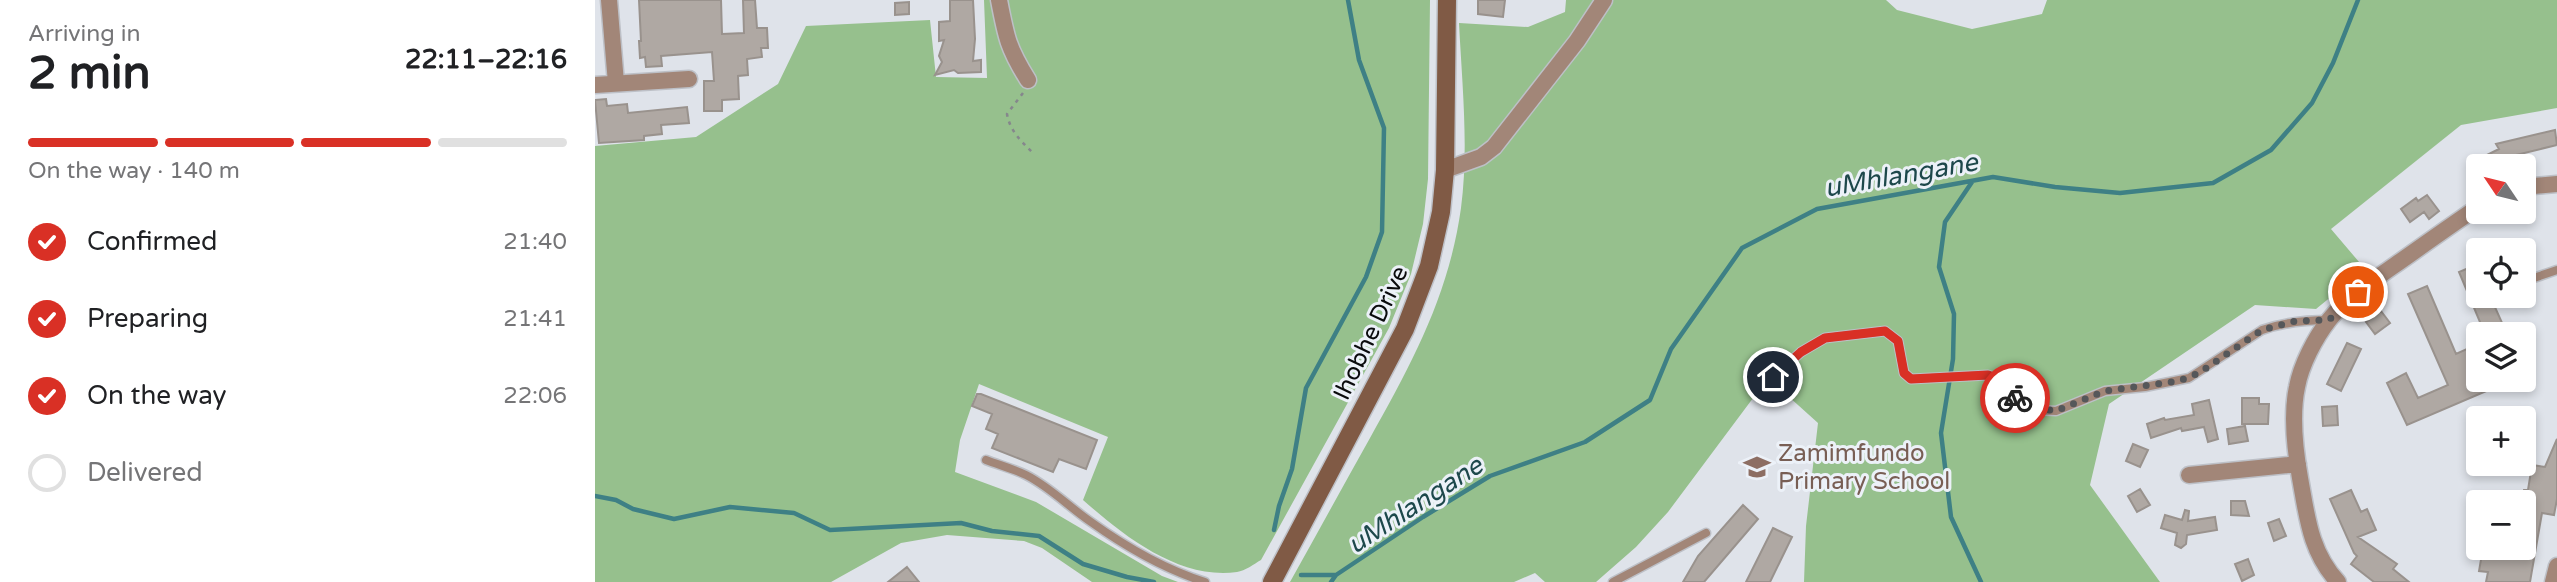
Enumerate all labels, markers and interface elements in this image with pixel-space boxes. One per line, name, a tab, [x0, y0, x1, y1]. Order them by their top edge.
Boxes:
text: Arriving in	[28, 20, 141, 48]
text: 22:11–22:16	[405, 44, 567, 75]
text: 2 min	[28, 46, 151, 101]
water label: uMhlangane	[1822, 146, 1981, 204]
north arrow	[2466, 154, 2536, 224]
map controls	[2466, 154, 2536, 560]
text: On the way · 140 m	[28, 157, 240, 185]
icon: check	[28, 223, 66, 261]
text: Confirmed	[87, 226, 217, 257]
text: 21:40	[503, 228, 567, 256]
button: locate	[2466, 238, 2536, 308]
street label: Ihobhe Drive	[1327, 261, 1415, 405]
pin	[2328, 262, 2388, 322]
icon: bag	[2339, 273, 2377, 311]
icon: check	[28, 300, 66, 338]
text: Preparing	[87, 303, 208, 334]
text: 21:41	[503, 305, 567, 333]
button: layers	[2466, 322, 2536, 392]
pin	[1743, 347, 1803, 407]
icon: home	[1754, 358, 1792, 396]
courier	[1980, 363, 2050, 433]
icon: check	[28, 377, 66, 415]
icon: bike	[1996, 379, 2034, 417]
text: On the way	[87, 380, 227, 411]
text: 22:06	[503, 382, 567, 410]
button: +	[2466, 406, 2536, 476]
place label: Zamimfundo Primary School	[1778, 439, 1950, 496]
water label: uMhlangane	[1342, 449, 1489, 560]
school or university icon: Zamimfundo Primary School	[1742, 452, 1772, 482]
text: Delivered	[87, 457, 203, 488]
button: −	[2466, 490, 2536, 560]

